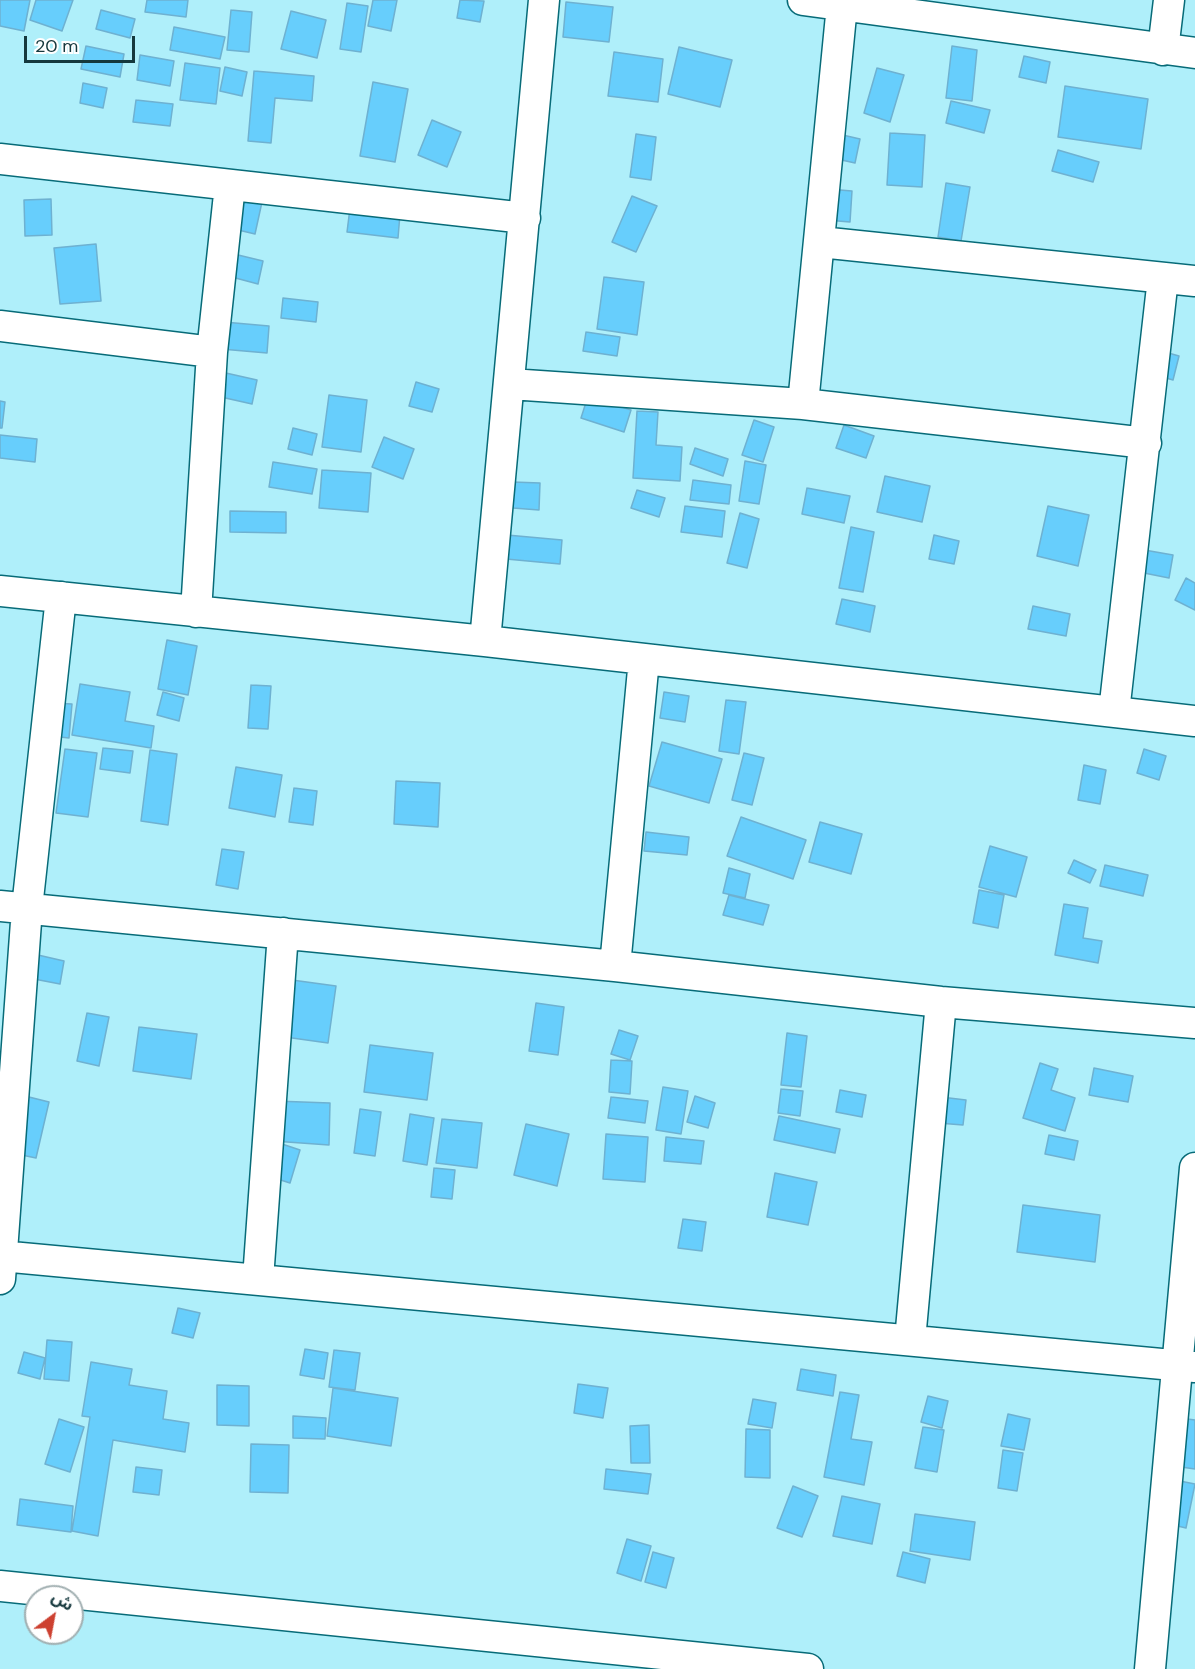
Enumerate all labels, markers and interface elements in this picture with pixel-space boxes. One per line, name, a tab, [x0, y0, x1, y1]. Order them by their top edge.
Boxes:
scale bar	[27, 24, 138, 62]
text: 20 m	[35, 34, 78, 58]
north arrow	[24, 1585, 84, 1645]
text: ش	[48, 1586, 78, 1616]

